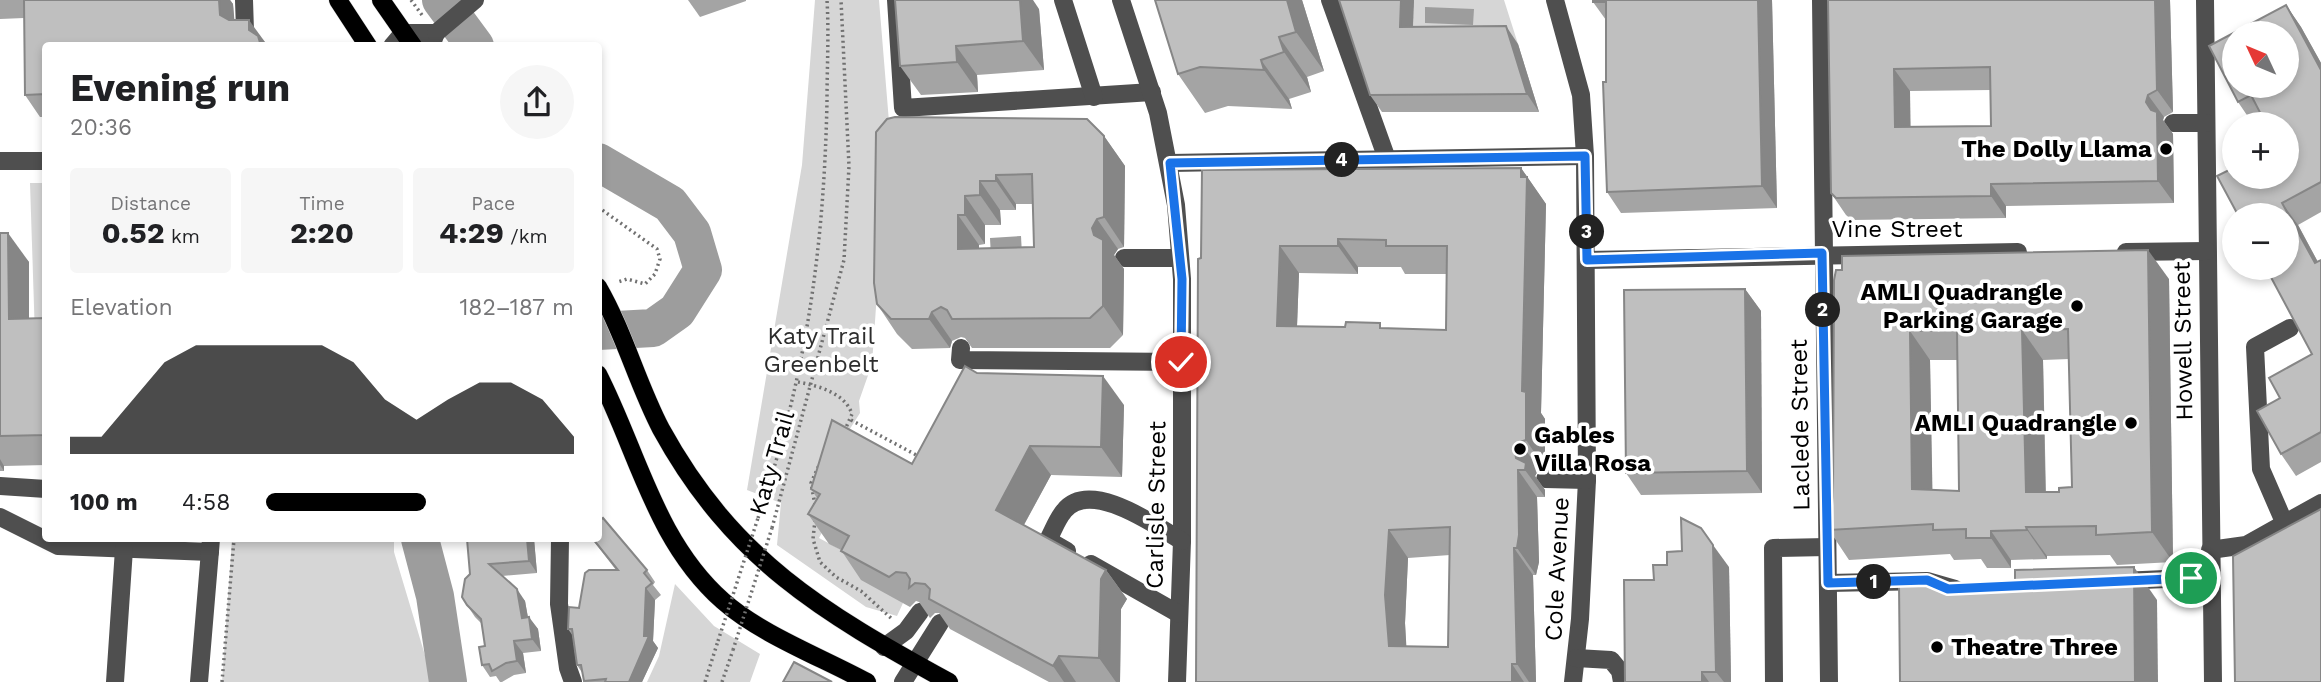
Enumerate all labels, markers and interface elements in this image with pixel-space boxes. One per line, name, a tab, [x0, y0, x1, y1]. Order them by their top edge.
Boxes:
north arrow	[2222, 21, 2300, 98]
map controls	[2222, 21, 2299, 280]
button: share	[500, 65, 574, 139]
text: Evening run	[70, 66, 290, 110]
button: +	[2222, 112, 2299, 189]
text: 20:36	[70, 114, 132, 141]
place label: The Dolly Llama	[1961, 135, 2152, 163]
marker: The Dolly Llama	[2158, 141, 2174, 157]
pin: 4	[1324, 142, 1360, 178]
text: 4	[1335, 148, 1348, 171]
text: Distance	[110, 192, 191, 215]
text: Time	[299, 192, 345, 215]
text: Pace	[471, 192, 515, 215]
button: −	[2222, 203, 2299, 280]
text: 0.52	[101, 215, 165, 250]
text: 2:20	[290, 215, 354, 250]
text: 4:29	[439, 215, 504, 250]
pin: 3	[1570, 215, 1604, 250]
street label: Vine Street	[1831, 215, 1963, 243]
text: 3	[1581, 220, 1592, 243]
text: km	[165, 225, 200, 248]
text: /km	[504, 225, 548, 248]
street label: Howell Street	[2168, 261, 2198, 421]
place label: AMLI Quadrangle Parking Garage	[1860, 278, 2063, 334]
pin: 2	[1806, 292, 1840, 328]
text: Elevation	[70, 294, 173, 321]
text: 182–187 m	[459, 294, 574, 321]
text: 2	[1817, 298, 1828, 321]
marker: AMLI Quadrangle Parking Garage	[2069, 298, 2085, 314]
park label: Katy Trail Greenbelt	[763, 322, 879, 378]
pin	[1151, 332, 1211, 392]
street label: Laclede Street	[1785, 339, 1815, 511]
icon: check	[1162, 343, 1200, 381]
street label: Katy Trail	[744, 407, 800, 519]
place label: AMLI Quadrangle	[1914, 409, 2117, 437]
marker: AMLI Quadrangle	[2123, 415, 2139, 431]
street label: Carlisle Street	[1141, 421, 1171, 589]
place label: Gables Villa Rosa	[1534, 421, 1651, 477]
marker: Gables Villa Rosa	[1512, 441, 1528, 457]
text: 100 m	[70, 489, 138, 516]
text: 4:58	[182, 489, 230, 516]
street label: Cole Avenue	[1539, 496, 1575, 642]
pin	[2161, 548, 2221, 608]
icon: arrive	[2172, 559, 2210, 597]
pin: 1	[1856, 564, 1892, 600]
text: 1	[1869, 570, 1878, 593]
place label: Theatre Three	[1951, 633, 2118, 661]
marker: Theatre Three	[1929, 639, 1945, 655]

